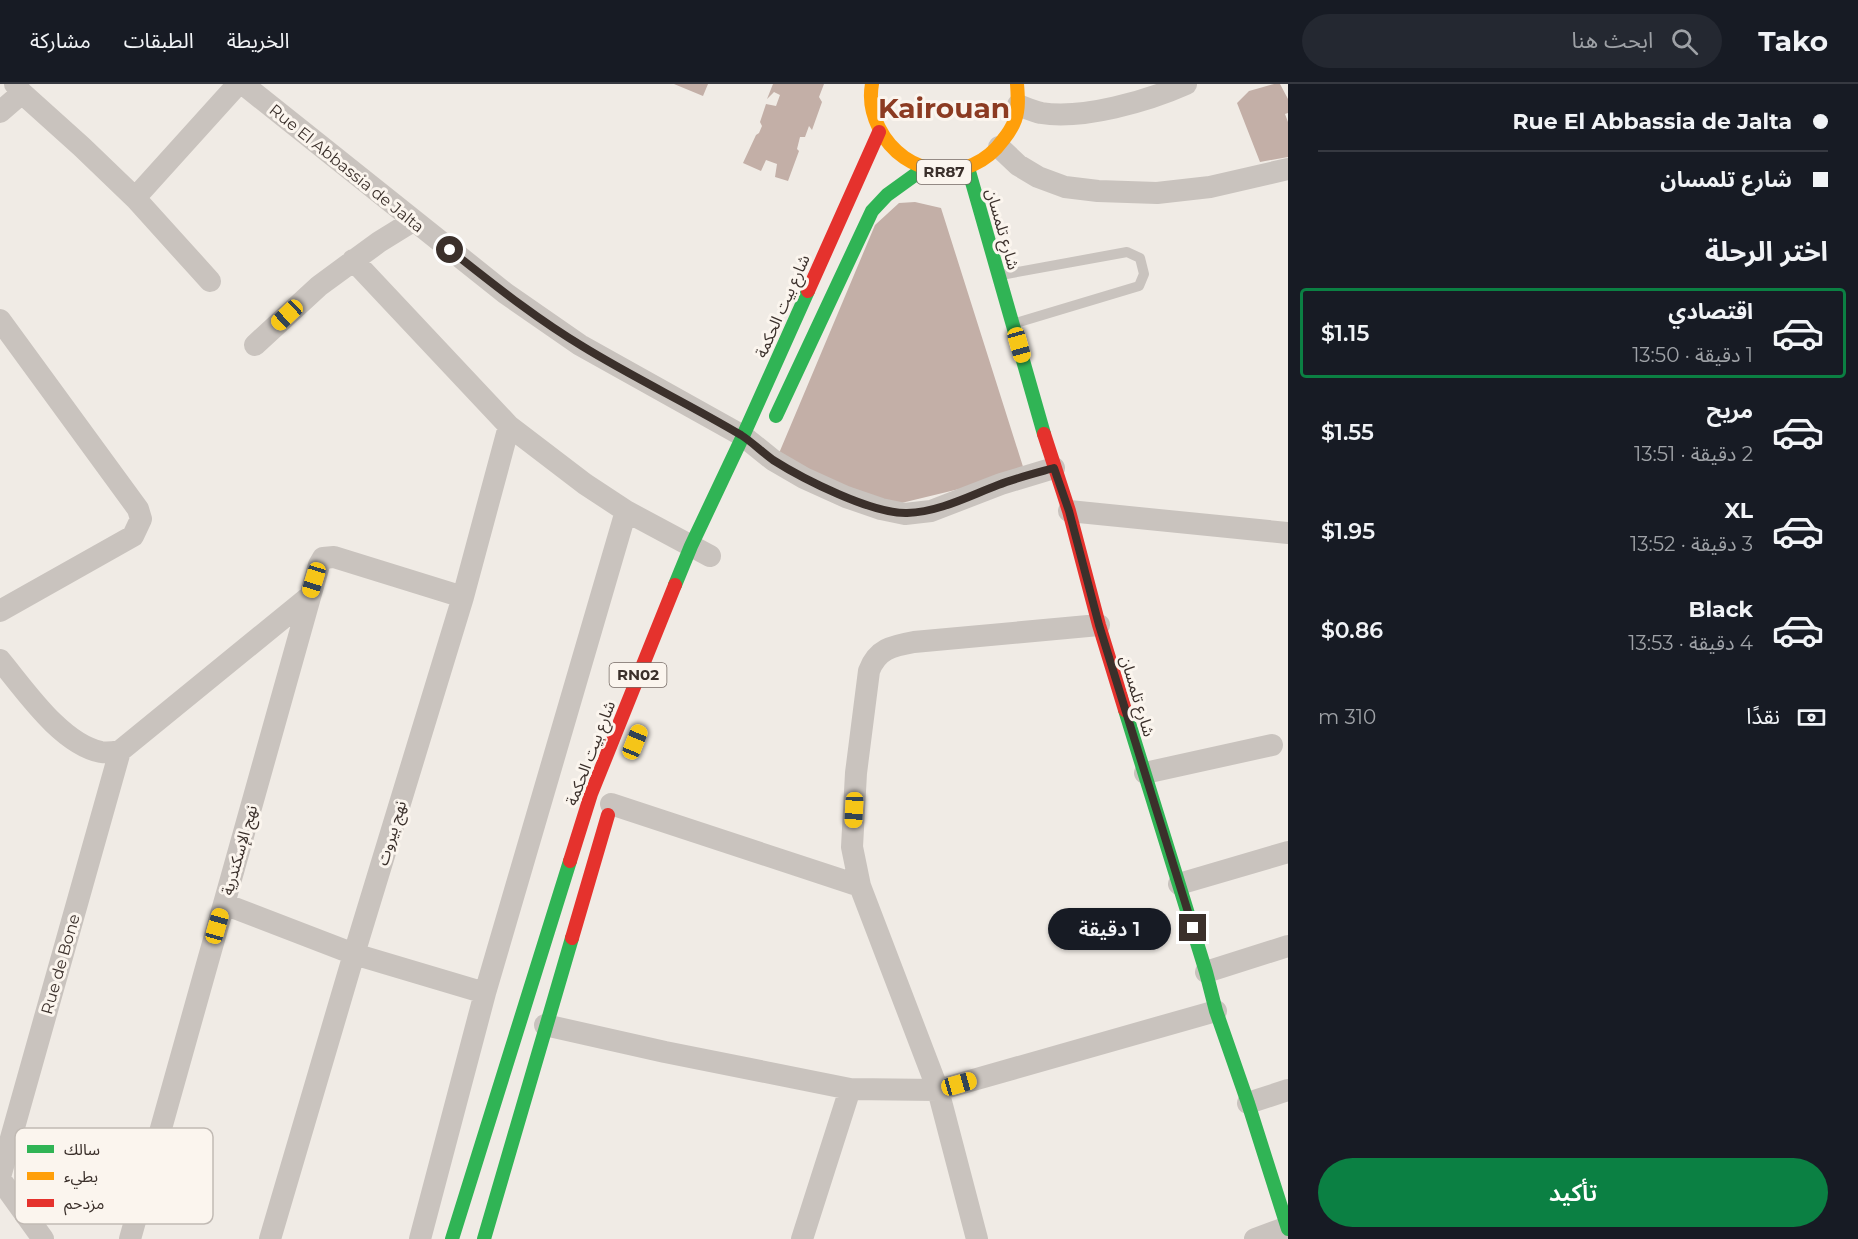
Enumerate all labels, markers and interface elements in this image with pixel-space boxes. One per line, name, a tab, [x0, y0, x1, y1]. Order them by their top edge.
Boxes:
search box	[1302, 14, 1722, 68]
text: Tako	[1758, 24, 1828, 58]
icon: search	[1668, 25, 1701, 58]
text: ابحث هنا	[1572, 27, 1653, 54]
text: مشاركة	[30, 28, 91, 53]
text: الطبقات	[124, 28, 194, 53]
text: الخريطة	[227, 28, 290, 53]
district label: Kairouan	[878, 91, 1010, 125]
street label: Rue El Abbassia de Jalta	[266, 100, 428, 237]
text: Rue El Abbassia de Jalta	[1512, 108, 1792, 135]
road number: RR87	[917, 160, 971, 184]
text: شارع تلمسان	[1660, 166, 1792, 193]
street label: شارع تلمسان	[979, 186, 1023, 273]
text: اختر الرحلة	[1705, 235, 1828, 268]
route start	[436, 236, 463, 263]
street label: شارع بيت الحكمة	[751, 252, 816, 362]
car	[268, 296, 306, 334]
text: اقتصادي	[1668, 298, 1753, 325]
icon: car	[1771, 306, 1825, 360]
text: $1.15	[1321, 320, 1369, 347]
car	[1005, 325, 1033, 365]
text: 1 دقيقة · 13:50	[1632, 343, 1753, 367]
text: مريح	[1707, 397, 1753, 424]
icon: car	[1771, 405, 1825, 459]
text: $1.55	[1321, 419, 1374, 446]
text: 2 دقيقة · 13:51	[1634, 442, 1753, 466]
text: XL	[1724, 497, 1753, 524]
icon: car	[1771, 504, 1825, 558]
text: $1.95	[1321, 518, 1375, 545]
text: 3 دقيقة · 13:52	[1630, 532, 1753, 556]
car	[300, 560, 328, 600]
text: Black	[1689, 596, 1753, 623]
icon: car	[1771, 603, 1825, 657]
text: $0.86	[1321, 617, 1383, 644]
text: 4 دقيقة · 13:53	[1628, 631, 1753, 655]
street label: شارع تلمسان	[1113, 653, 1159, 740]
road number: RN02	[610, 663, 666, 687]
street label: شارع بيت الحكمة	[562, 698, 622, 809]
icon: cash	[1795, 701, 1828, 734]
text: نقدًا	[1746, 703, 1780, 730]
text: 310 m	[1318, 705, 1376, 729]
car	[620, 722, 650, 762]
car	[844, 792, 864, 828]
street label: نهج بيروت	[373, 799, 413, 869]
street label: نهج الإسكندرية	[218, 803, 264, 898]
car	[203, 906, 231, 946]
callout: 1 دقيقة	[1049, 907, 1172, 949]
street label: Rue de Bone	[37, 912, 84, 1016]
route end	[1179, 914, 1206, 941]
text: 1 دقيقة	[1079, 917, 1140, 941]
car	[939, 1070, 979, 1098]
legend	[15, 1128, 213, 1224]
text: سالك	[64, 1140, 100, 1159]
button: تأكيد	[1318, 1158, 1828, 1227]
text: بطيء	[64, 1167, 98, 1189]
text: مزدحم	[64, 1194, 104, 1216]

